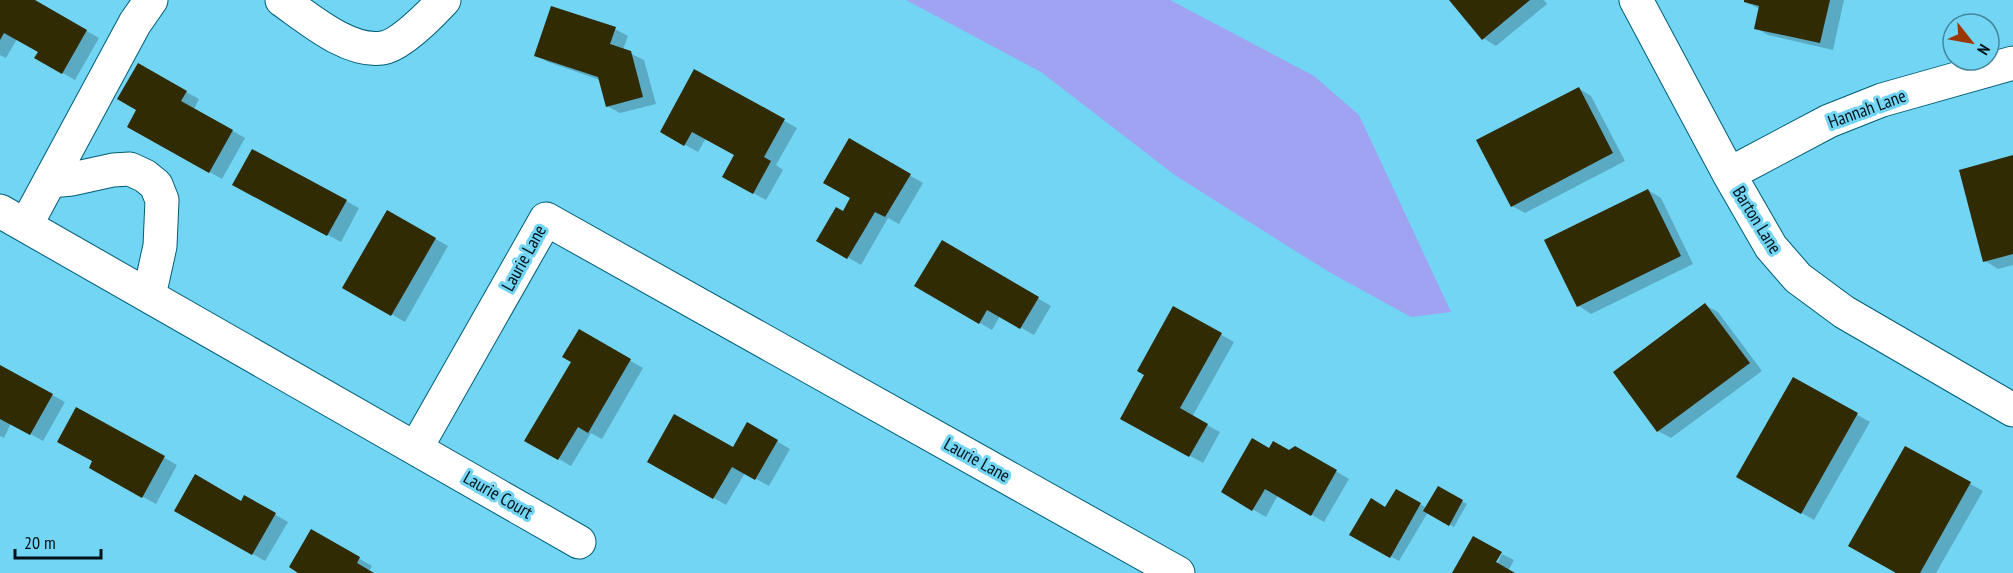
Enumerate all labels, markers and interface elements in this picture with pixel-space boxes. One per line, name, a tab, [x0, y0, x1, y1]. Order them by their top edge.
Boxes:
north arrow	[1941, 12, 2001, 72]
text: N	[1973, 41, 1995, 59]
street label: Hannah Lane	[1825, 84, 1909, 133]
street label: Barton Lane	[1728, 182, 1787, 258]
street label: Laurie Lane	[496, 221, 551, 295]
street label: Laurie Lane	[940, 432, 1014, 487]
street label: Laurie Court	[460, 466, 537, 524]
scale bar	[15, 522, 100, 560]
text: 20 m	[24, 531, 56, 554]

